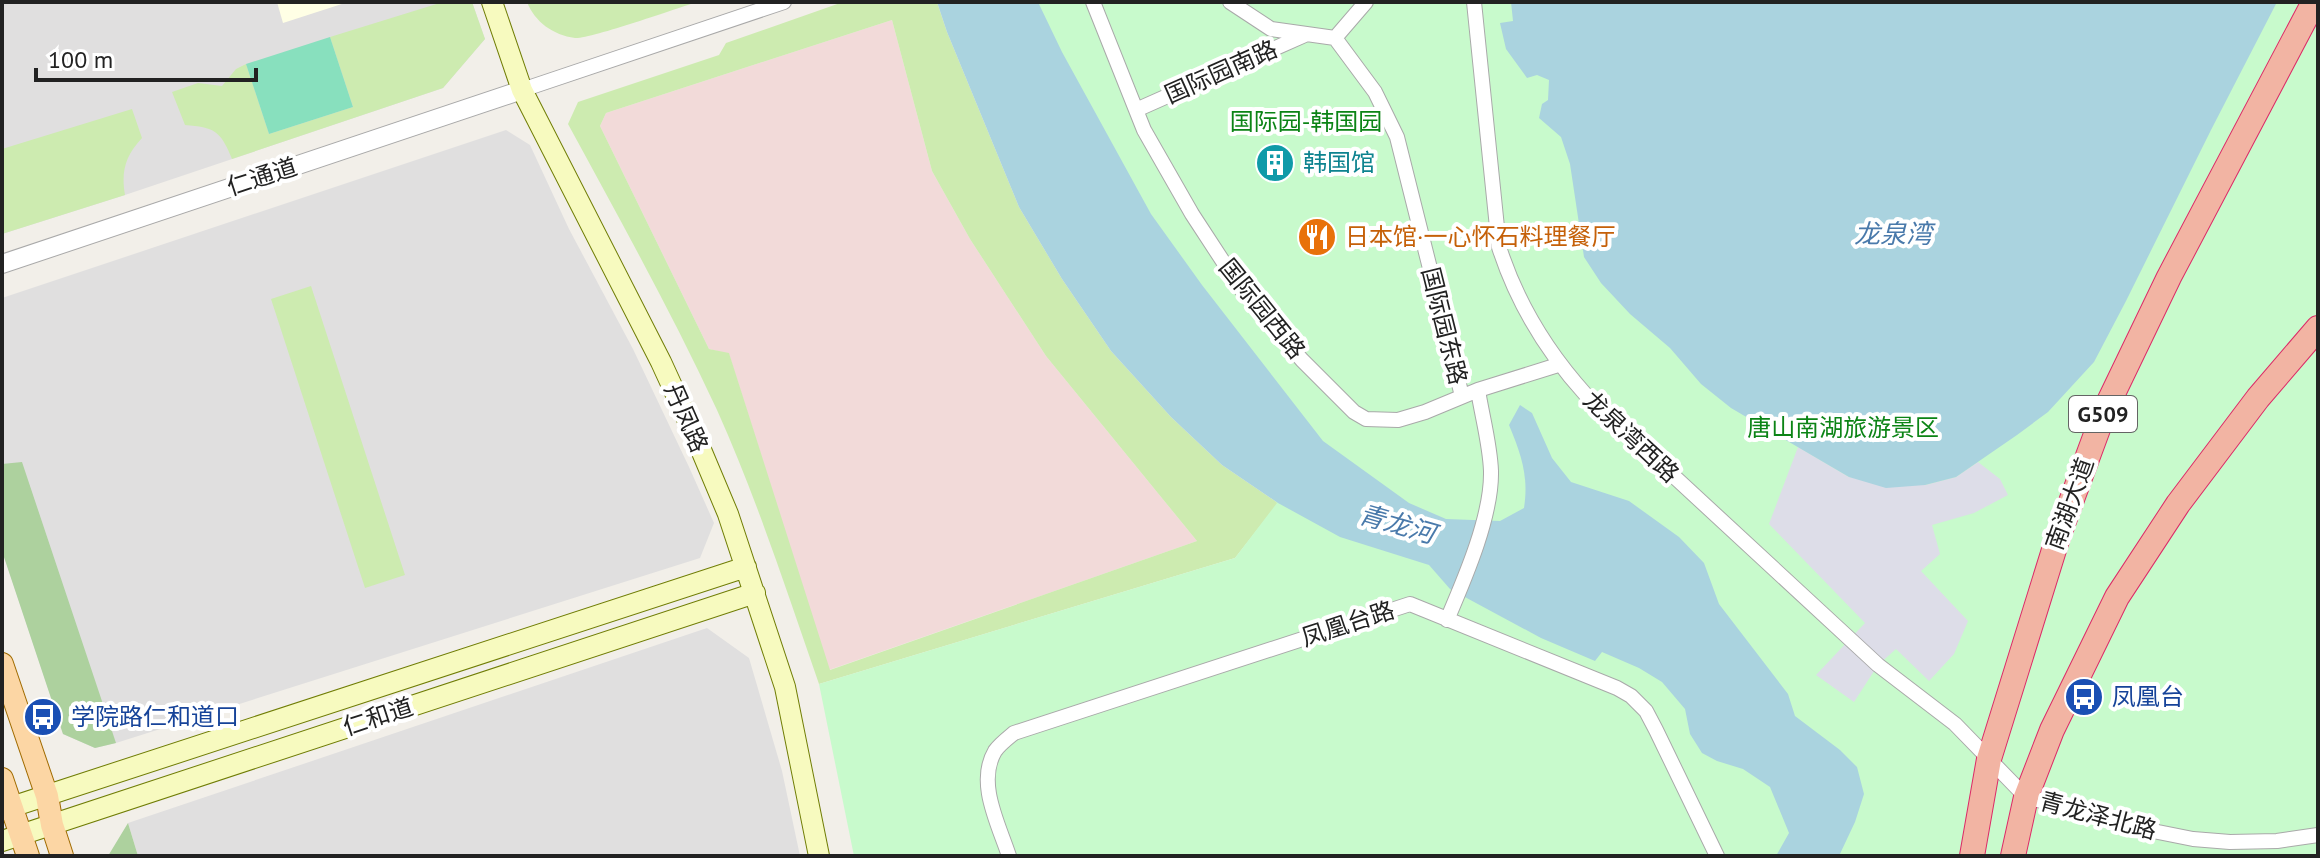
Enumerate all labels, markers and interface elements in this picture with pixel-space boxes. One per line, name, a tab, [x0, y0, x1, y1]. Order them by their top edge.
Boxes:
scale bar	[36, 32, 256, 82]
street label: 国际园南路	[1160, 33, 1282, 110]
text: 100 m	[48, 44, 113, 75]
park label: 国际园-韩国园	[1230, 106, 1382, 137]
building icon: 韩国馆	[1254, 142, 1296, 184]
place label: 韩国馆	[1303, 147, 1375, 178]
street label: 仁通道	[223, 151, 301, 202]
restaurant icon: 日本馆·一心怀石料理餐厅	[1296, 216, 1338, 258]
water label: 龙泉湾	[1854, 217, 1936, 250]
place label: 日本馆·一心怀石料理餐厅	[1345, 221, 1615, 252]
street label: 国际园西路	[1213, 252, 1312, 365]
street label: 国际园东路	[1415, 264, 1474, 388]
street label: 丹凤路	[658, 379, 715, 457]
street label: 龙泉湾西路	[1577, 384, 1686, 489]
road number: G509	[2069, 396, 2137, 432]
park label: 唐山南湖旅游景区	[1747, 412, 1939, 443]
street label: 南湖大道	[2039, 453, 2101, 554]
water label: 青龙河	[1355, 497, 1444, 552]
street label: 凤凰台路	[1297, 594, 1398, 653]
bus stop icon: 凤凰台	[2063, 676, 2105, 718]
place label: 凤凰台	[2112, 681, 2184, 712]
street label: 仁和道	[339, 691, 417, 742]
bus stop icon: 学院路仁和道口	[22, 696, 64, 738]
place label: 学院路仁和道口	[71, 701, 239, 732]
street label: 青龙泽北路	[2036, 785, 2160, 846]

